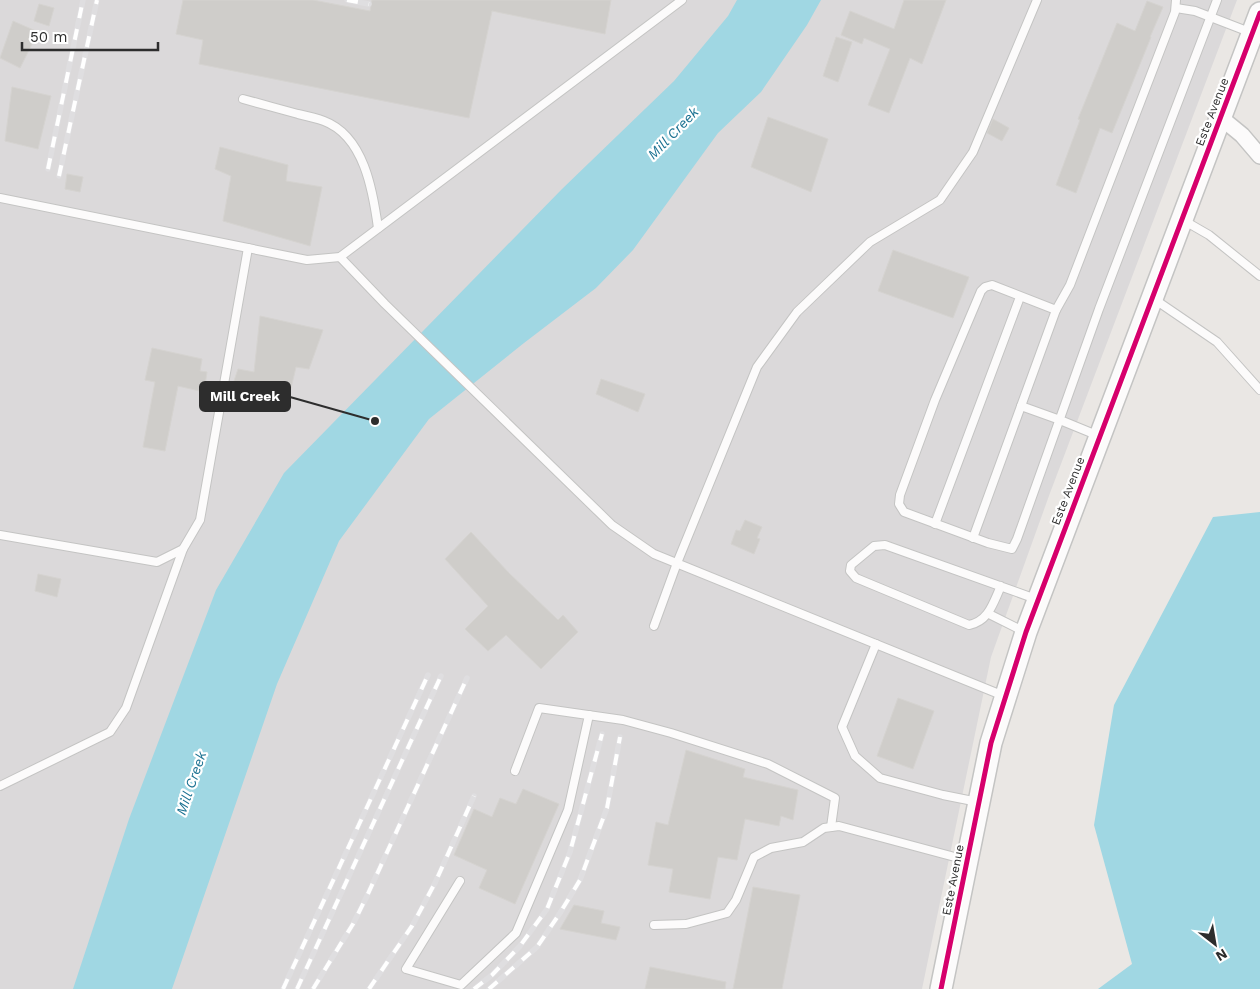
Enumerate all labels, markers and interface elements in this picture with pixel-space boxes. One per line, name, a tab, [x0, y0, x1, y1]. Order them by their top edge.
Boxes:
scale bar	[22, 20, 159, 52]
text: 50 m	[30, 28, 67, 46]
street label: Este Avenue	[1193, 76, 1231, 148]
water label: Mill Creek	[644, 103, 702, 162]
callout: Mill Creek	[200, 382, 290, 411]
text: Mill Creek	[210, 388, 280, 404]
street label: Este Avenue	[1049, 455, 1087, 527]
water label: Mill Creek	[173, 749, 209, 817]
street label: Este Avenue	[939, 843, 967, 917]
north arrow	[1190, 919, 1240, 969]
text: N	[1213, 946, 1230, 965]

